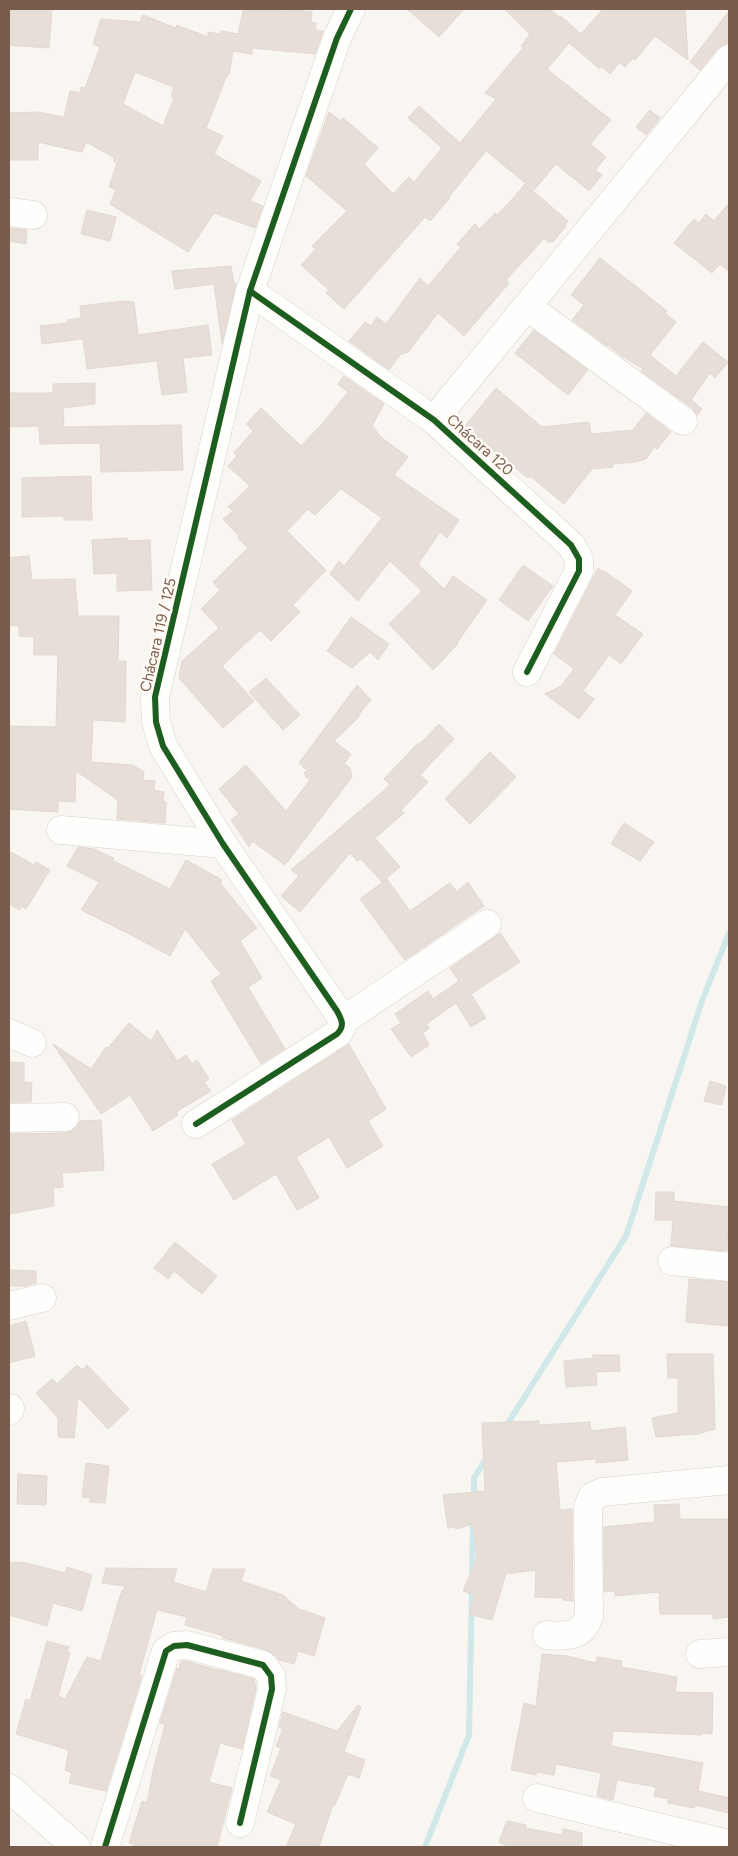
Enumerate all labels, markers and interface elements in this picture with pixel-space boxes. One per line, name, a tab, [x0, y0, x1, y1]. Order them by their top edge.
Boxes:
street label: Chácara 120	[443, 410, 517, 480]
street label: Chácara 119 / 125	[136, 576, 180, 694]

